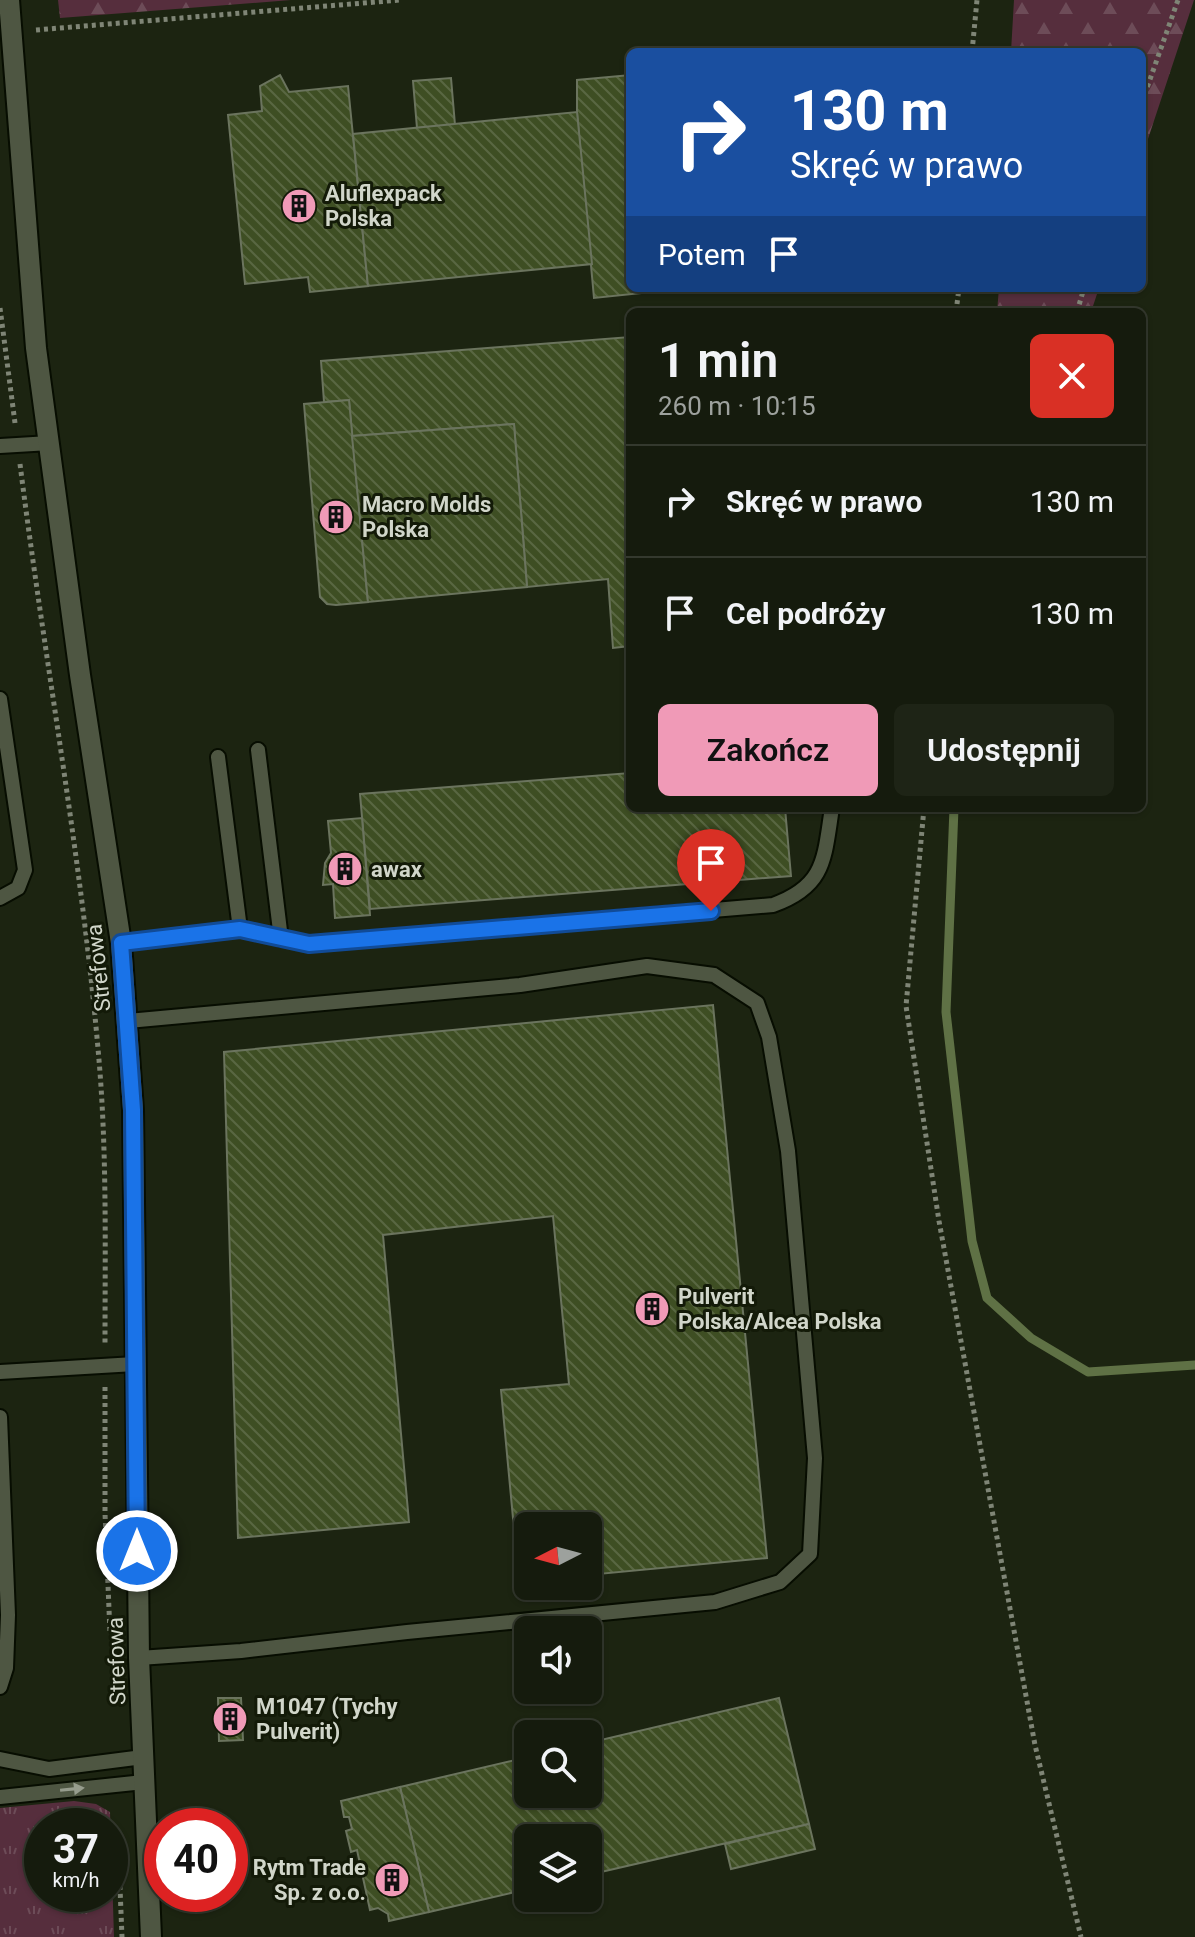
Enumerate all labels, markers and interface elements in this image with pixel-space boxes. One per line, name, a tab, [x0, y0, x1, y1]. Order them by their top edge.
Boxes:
text: 130 m	[790, 78, 949, 144]
icon: right	[658, 80, 762, 184]
text: Skręć w prawo	[790, 145, 1023, 187]
place label: Aluflexpack Polska	[325, 181, 442, 231]
building icon: Aluflexpack Polska	[280, 187, 318, 225]
icon: arrive	[762, 232, 806, 276]
text: Potem	[658, 237, 746, 272]
text: 1 min	[658, 332, 778, 389]
button: close	[1030, 334, 1114, 418]
text: 260 m · 10:15	[658, 391, 816, 421]
icon: right	[658, 479, 702, 523]
text: Skręć w prawo	[726, 484, 922, 519]
text: 130 m	[1030, 484, 1114, 519]
place label: Macro Molds Polska	[362, 492, 491, 542]
building icon: Macro Molds Polska	[317, 498, 355, 536]
icon: arrive	[658, 591, 702, 635]
text: Cel podróży	[726, 596, 886, 631]
text: 130 m	[1030, 596, 1114, 631]
button: Zakończ	[658, 704, 878, 796]
button: Udostępnij	[894, 704, 1114, 796]
pin	[677, 829, 745, 911]
icon: arrive	[689, 841, 733, 885]
building icon: awax	[326, 850, 364, 888]
place label: awax	[371, 857, 423, 882]
street label: Strefowa	[81, 923, 116, 1013]
place label: Pulverit Polska/Alcea Polska	[678, 1284, 882, 1334]
building icon: Pulverit Polska/Alcea Polska	[633, 1290, 671, 1328]
position arrow	[95, 1509, 179, 1593]
north arrow	[514, 1512, 602, 1600]
map controls	[514, 1512, 602, 1912]
button: sound	[514, 1616, 602, 1704]
street label: Strefowa	[102, 1617, 131, 1705]
place label: M1047 (Tychy Pulverit)	[256, 1694, 398, 1744]
building icon: M1047 (Tychy Pulverit)	[211, 1700, 249, 1738]
button: search	[514, 1720, 602, 1808]
one-way arrow	[60, 1783, 85, 1796]
speed limit sign: 40	[144, 1808, 248, 1912]
button: layers	[514, 1824, 602, 1912]
text: 37	[53, 1826, 99, 1873]
place label: Rytm Trade Sp. z o.o.	[253, 1855, 366, 1905]
building icon: Rytm Trade Sp. z o.o.	[373, 1861, 411, 1899]
text: km/h	[53, 1868, 99, 1892]

